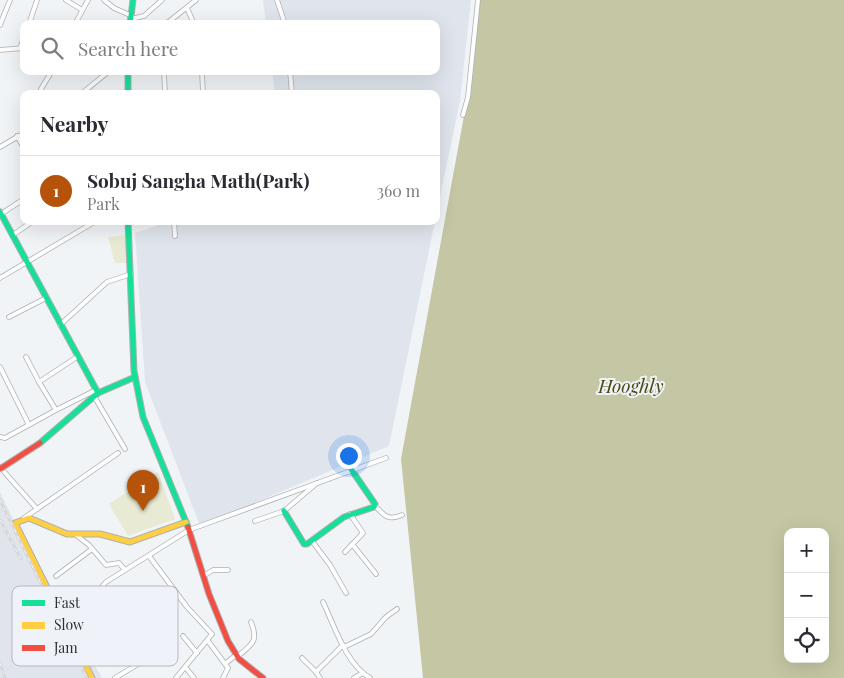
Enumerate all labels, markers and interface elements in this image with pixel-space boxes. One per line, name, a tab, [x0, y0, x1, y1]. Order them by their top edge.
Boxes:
search box	[20, 20, 440, 75]
icon: search	[38, 34, 66, 62]
text: Search here	[78, 35, 178, 61]
text: Nearby	[40, 109, 109, 137]
text: Sobuj Sangha Math(Park)	[87, 167, 309, 193]
text: 1	[53, 180, 59, 201]
text: 360 m	[377, 180, 420, 201]
text: Park	[87, 193, 120, 214]
water label: Hooghly	[597, 372, 664, 398]
your location	[336, 443, 362, 469]
pin: 1	[127, 470, 159, 511]
map controls	[784, 528, 829, 663]
button: +	[784, 528, 829, 573]
button: −	[784, 573, 829, 618]
legend	[12, 586, 178, 666]
text: Fast	[54, 593, 81, 612]
text: Slow	[54, 615, 84, 634]
button: locate	[784, 618, 829, 663]
text: Jam	[53, 638, 78, 657]

